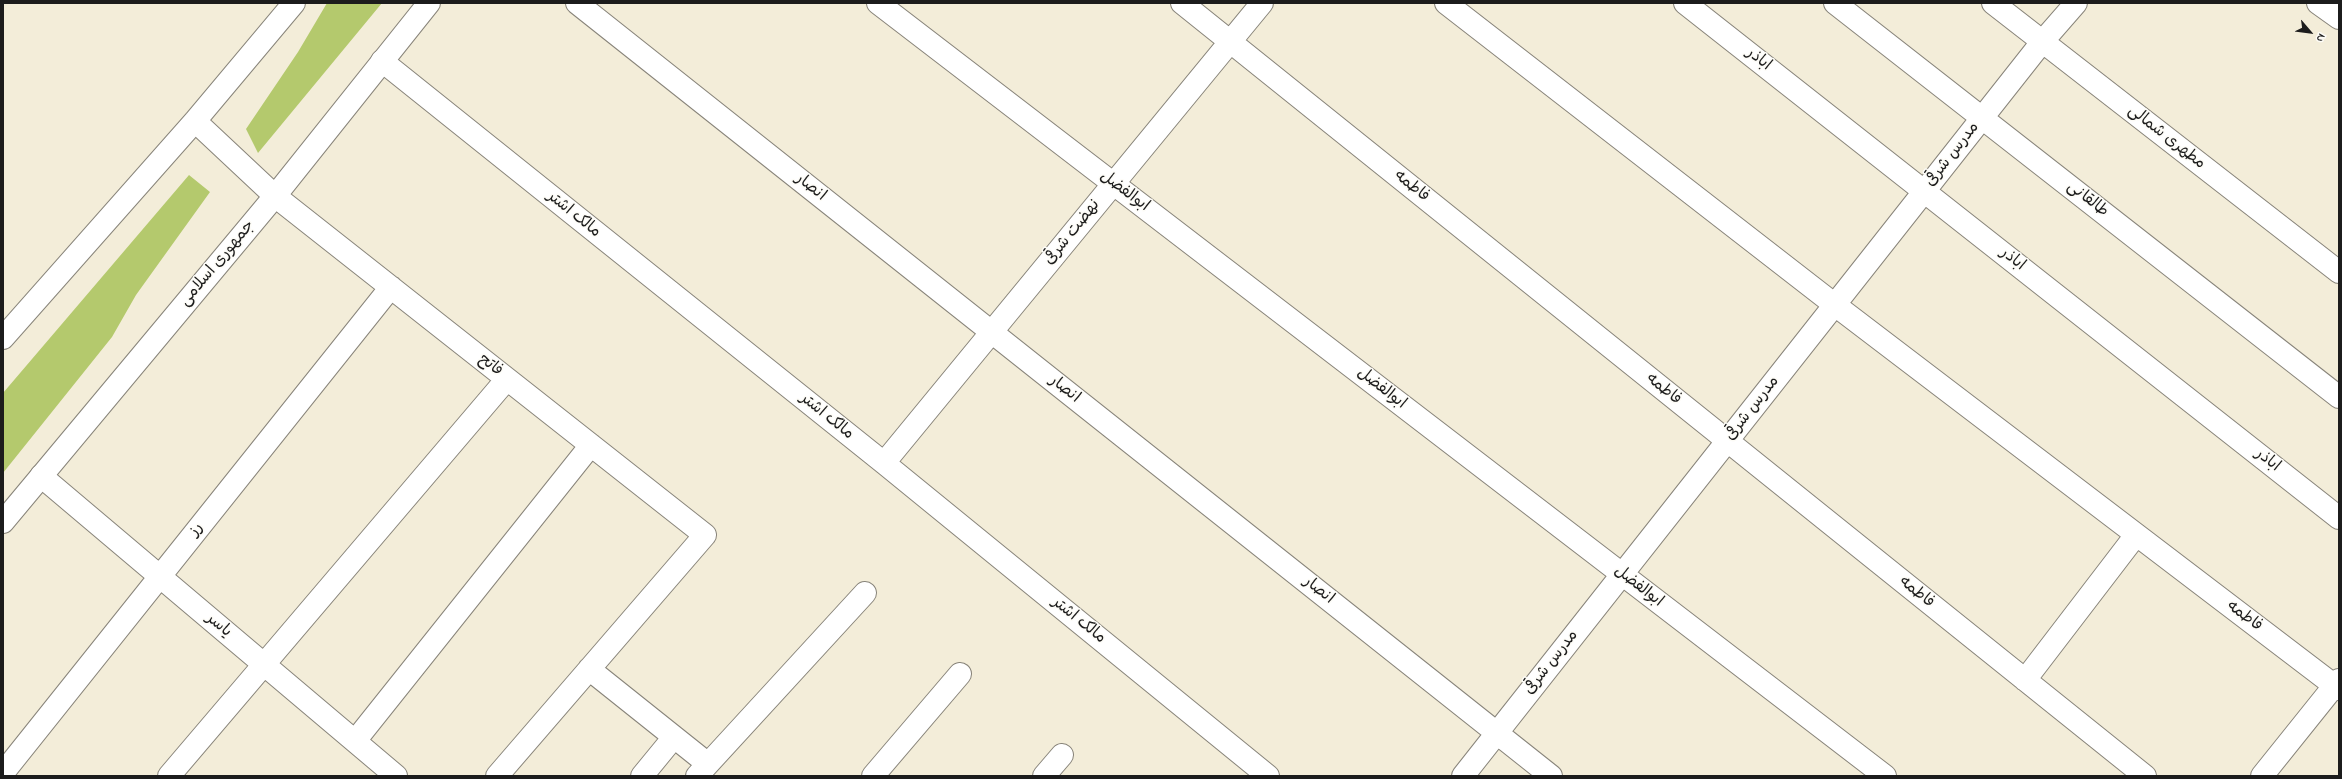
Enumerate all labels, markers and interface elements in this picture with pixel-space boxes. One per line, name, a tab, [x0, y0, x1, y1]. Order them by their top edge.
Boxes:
north arrow	[2290, 12, 2330, 52]
text: N	[2312, 31, 2329, 45]
street label: اباذر	[1742, 44, 1774, 76]
street label: مطهری شمالی	[2123, 102, 2209, 174]
street label: مدرس شرقی	[1922, 119, 1984, 191]
street label: ابوالفضل	[1095, 167, 1153, 217]
street label: فاطمه	[1389, 167, 1433, 207]
street label: انصار	[791, 170, 829, 206]
street label: طالقانی	[2062, 178, 2112, 222]
street label: مالک اشتر	[542, 187, 604, 243]
street label: نهضت شرقی	[1041, 196, 1105, 270]
street label: جمهوری اسلامی	[176, 217, 260, 311]
street label: اباذر	[1996, 244, 2028, 276]
street label: فاتح	[474, 351, 506, 381]
street label: ابوالفضل	[1353, 364, 1409, 414]
street label: فاطمه	[1641, 370, 1685, 410]
street label: انصار	[1045, 372, 1083, 408]
street label: مدرس شرقی	[1722, 373, 1784, 445]
street label: مالک اشتر	[795, 389, 857, 445]
street label: اباذر	[2251, 445, 2283, 477]
street label: رز	[186, 519, 208, 541]
street label: ابوالفضل	[1610, 562, 1666, 612]
street label: انصار	[1299, 573, 1337, 609]
street label: فاطمه	[1894, 573, 1938, 613]
street label: مالک اشتر	[1047, 593, 1109, 649]
street label: فاطمه	[2222, 597, 2266, 637]
street label: یاسر	[201, 610, 235, 642]
street label: مدرس شرقی	[1521, 627, 1583, 699]

